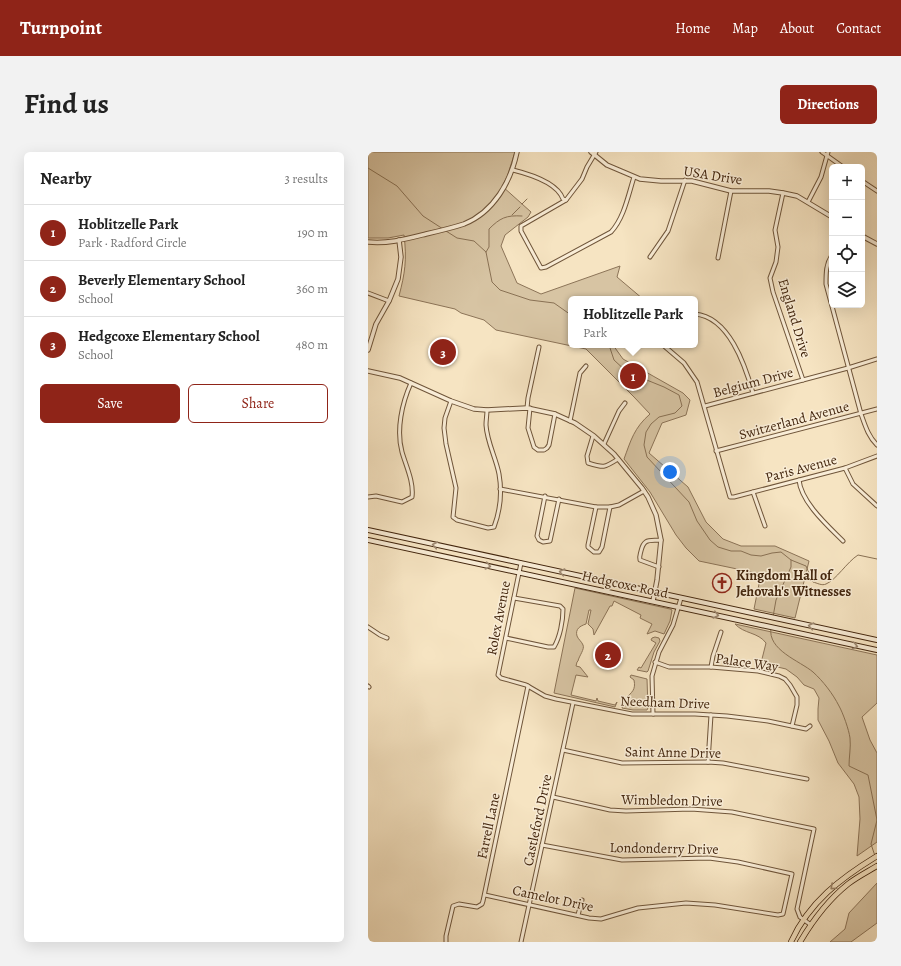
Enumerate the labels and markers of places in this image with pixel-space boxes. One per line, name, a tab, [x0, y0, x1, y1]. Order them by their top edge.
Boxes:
pin: 3	[430, 337, 456, 367]
pin: 1	[620, 361, 646, 391]
place label: Kingdom Hall of Jehovah's Witnesses	[736, 566, 852, 601]
church icon: Kingdom Hall of Jehovah's Witnesses	[711, 572, 733, 594]
pin: 2	[595, 640, 621, 670]

